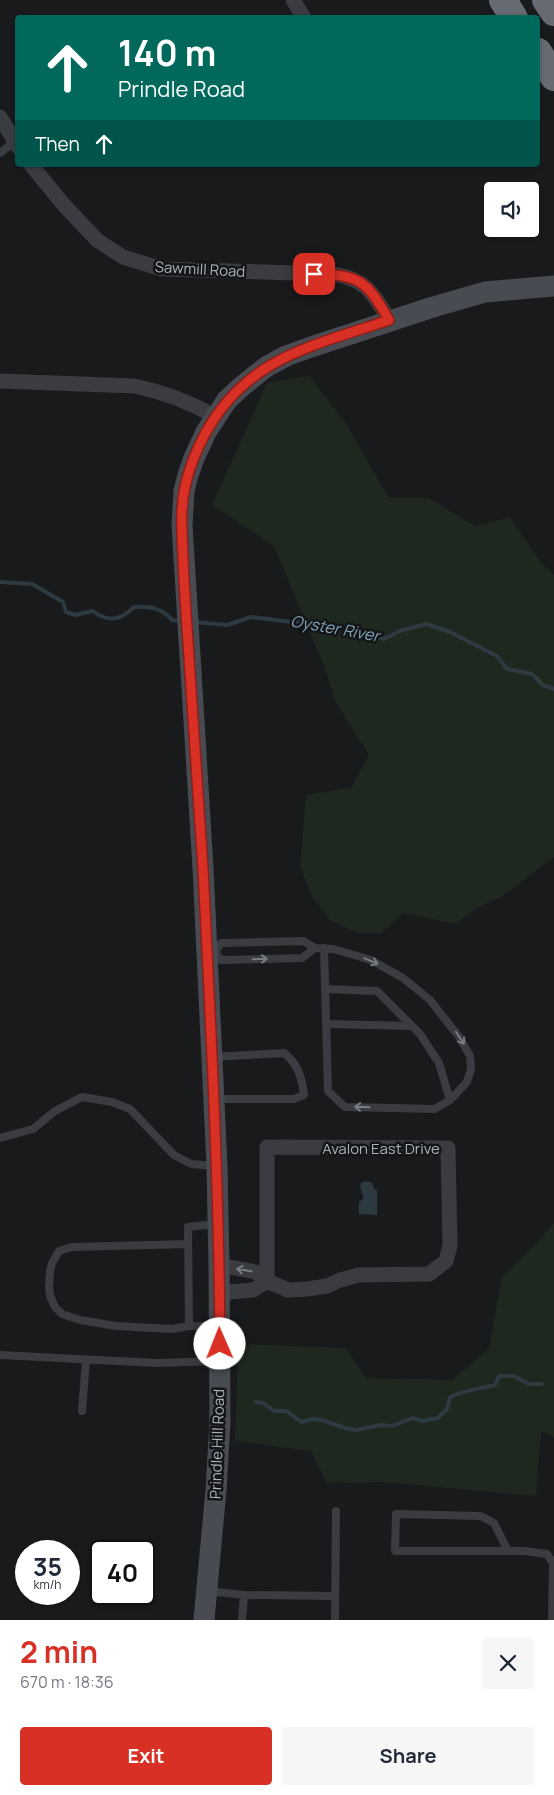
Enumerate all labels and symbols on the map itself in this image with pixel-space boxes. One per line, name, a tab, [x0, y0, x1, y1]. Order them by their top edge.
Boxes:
pin	[293, 253, 335, 295]
street label: Sawmill Road	[154, 256, 246, 282]
water label: Oyster River	[289, 609, 383, 647]
one-way arrow	[251, 955, 267, 964]
one-way arrow	[363, 957, 378, 966]
one-way arrow	[455, 1031, 465, 1045]
one-way arrow	[354, 1102, 370, 1112]
street label: Avalon East Drive	[322, 1138, 440, 1159]
one-way arrow	[237, 1264, 253, 1274]
position arrow	[193, 1317, 245, 1369]
street label: Prindle Hill Road	[205, 1389, 229, 1499]
speed limit sign: 40	[90, 1540, 155, 1605]

